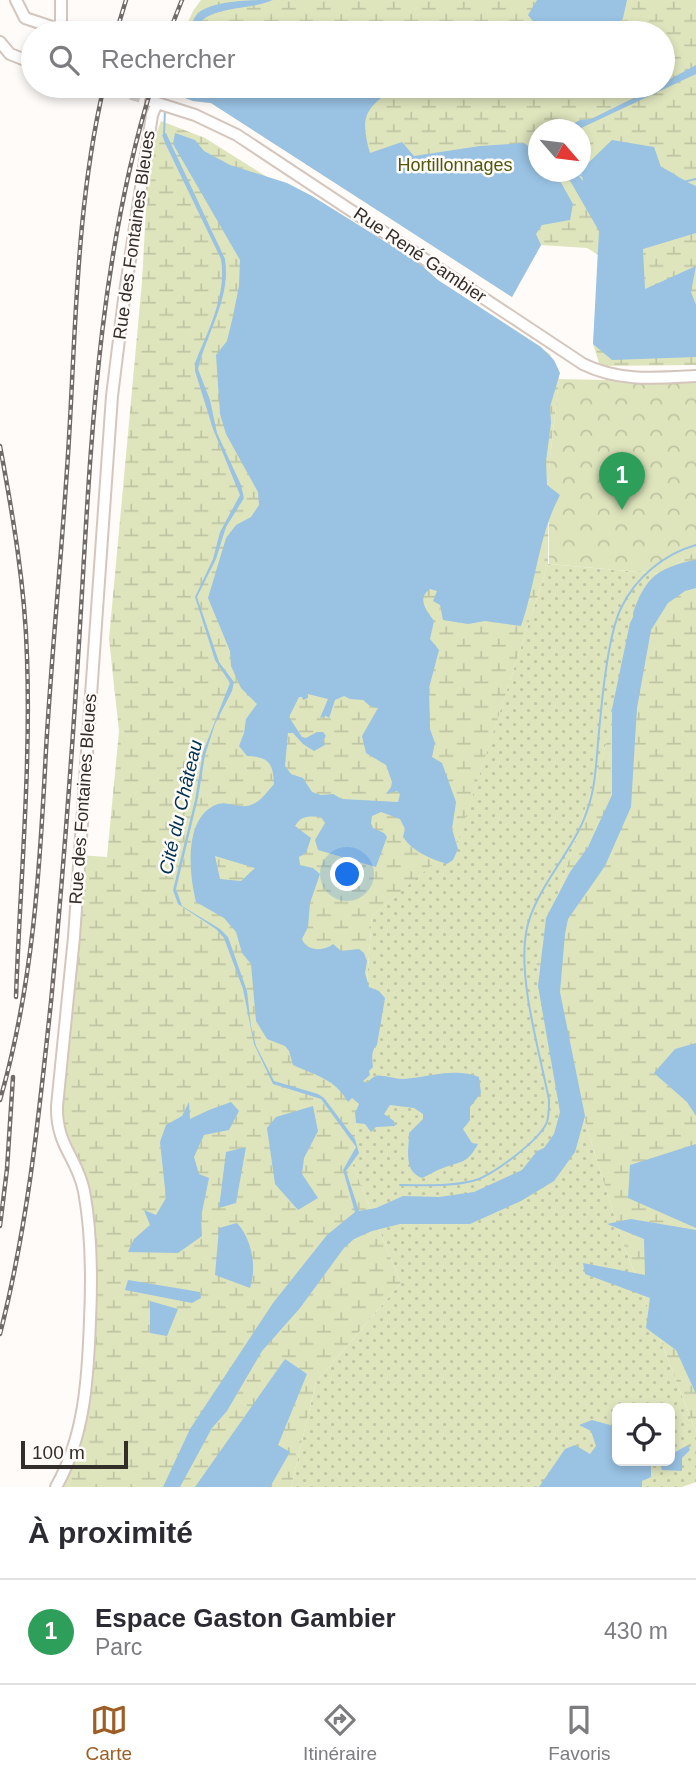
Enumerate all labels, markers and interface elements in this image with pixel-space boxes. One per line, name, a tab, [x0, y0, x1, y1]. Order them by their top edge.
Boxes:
search box	[21, 21, 675, 98]
icon: search	[45, 41, 83, 79]
text: Rechercher	[101, 44, 235, 74]
north arrow	[528, 119, 591, 182]
street label: Rue des Fontaines Bleues	[109, 129, 159, 341]
park label: Hortillonnages	[397, 155, 513, 175]
street label: Rue René Gambier	[350, 203, 490, 307]
pin: 1	[599, 452, 645, 510]
street label: Rue des Fontaines Bleues	[66, 693, 100, 905]
water label: Cité du Château	[155, 737, 206, 876]
your location	[330, 857, 364, 891]
map controls	[612, 1403, 675, 1466]
button: locate	[612, 1403, 675, 1466]
scale bar	[21, 1438, 128, 1470]
text: 100 m	[32, 1442, 85, 1463]
text: À proximité	[28, 1516, 193, 1549]
text: Espace Gaston Gambier	[95, 1603, 396, 1633]
text: 1	[45, 1618, 57, 1644]
text: 430 m	[604, 1618, 668, 1644]
text: Parc	[95, 1634, 142, 1660]
tab: Carte	[86, 1701, 132, 1765]
tab: Itinéraire	[303, 1701, 377, 1765]
tab: Favoris	[548, 1701, 610, 1765]

